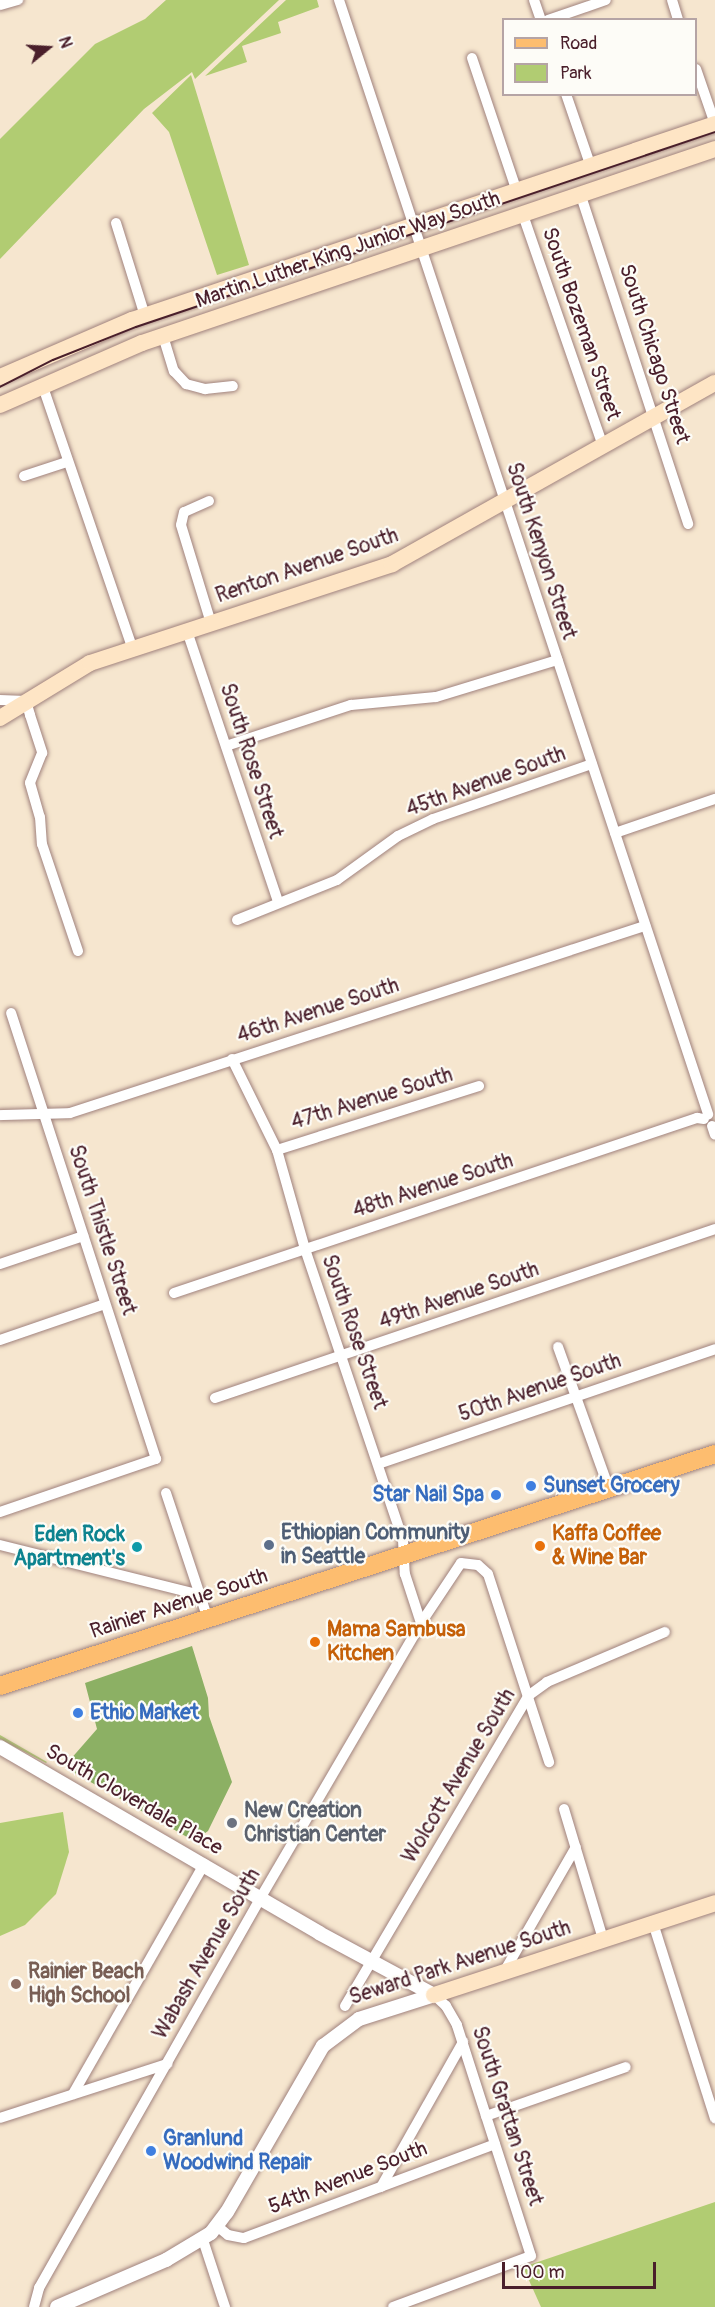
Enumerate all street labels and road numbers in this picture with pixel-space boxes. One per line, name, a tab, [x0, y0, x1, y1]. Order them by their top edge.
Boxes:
street label: Martin Luther King Junior Way South	[192, 186, 504, 314]
street label: South Bozeman Street	[536, 224, 626, 424]
street label: South Chicago Street	[613, 261, 695, 447]
street label: South Kenyon Street	[501, 459, 581, 643]
street label: Renton Avenue South	[212, 523, 402, 609]
street label: South Rose Street	[214, 680, 288, 842]
street label: 45th Avenue South	[403, 741, 569, 823]
street label: 46th Avenue South	[234, 973, 402, 1049]
street label: 47th Avenue South	[288, 1062, 456, 1136]
street label: South Thistle Street	[63, 1142, 141, 1318]
street label: 48th Avenue South	[350, 1148, 516, 1224]
street label: South Rose Street	[316, 1251, 392, 1413]
street label: 49th Avenue South	[376, 1257, 542, 1335]
street label: 50th Avenue South	[455, 1348, 625, 1428]
street label: Rainier Avenue South	[87, 1563, 271, 1645]
street label: Wolcott Avenue South	[397, 1684, 521, 1868]
street label: South Cloverdale Place	[41, 1739, 227, 1861]
street label: Wabash Avenue South	[148, 1864, 266, 2044]
street label: Seward Park Avenue South	[346, 1915, 574, 2011]
street label: South Grattan Street	[466, 2023, 548, 2209]
street label: 54th Avenue South	[265, 2136, 431, 2220]

